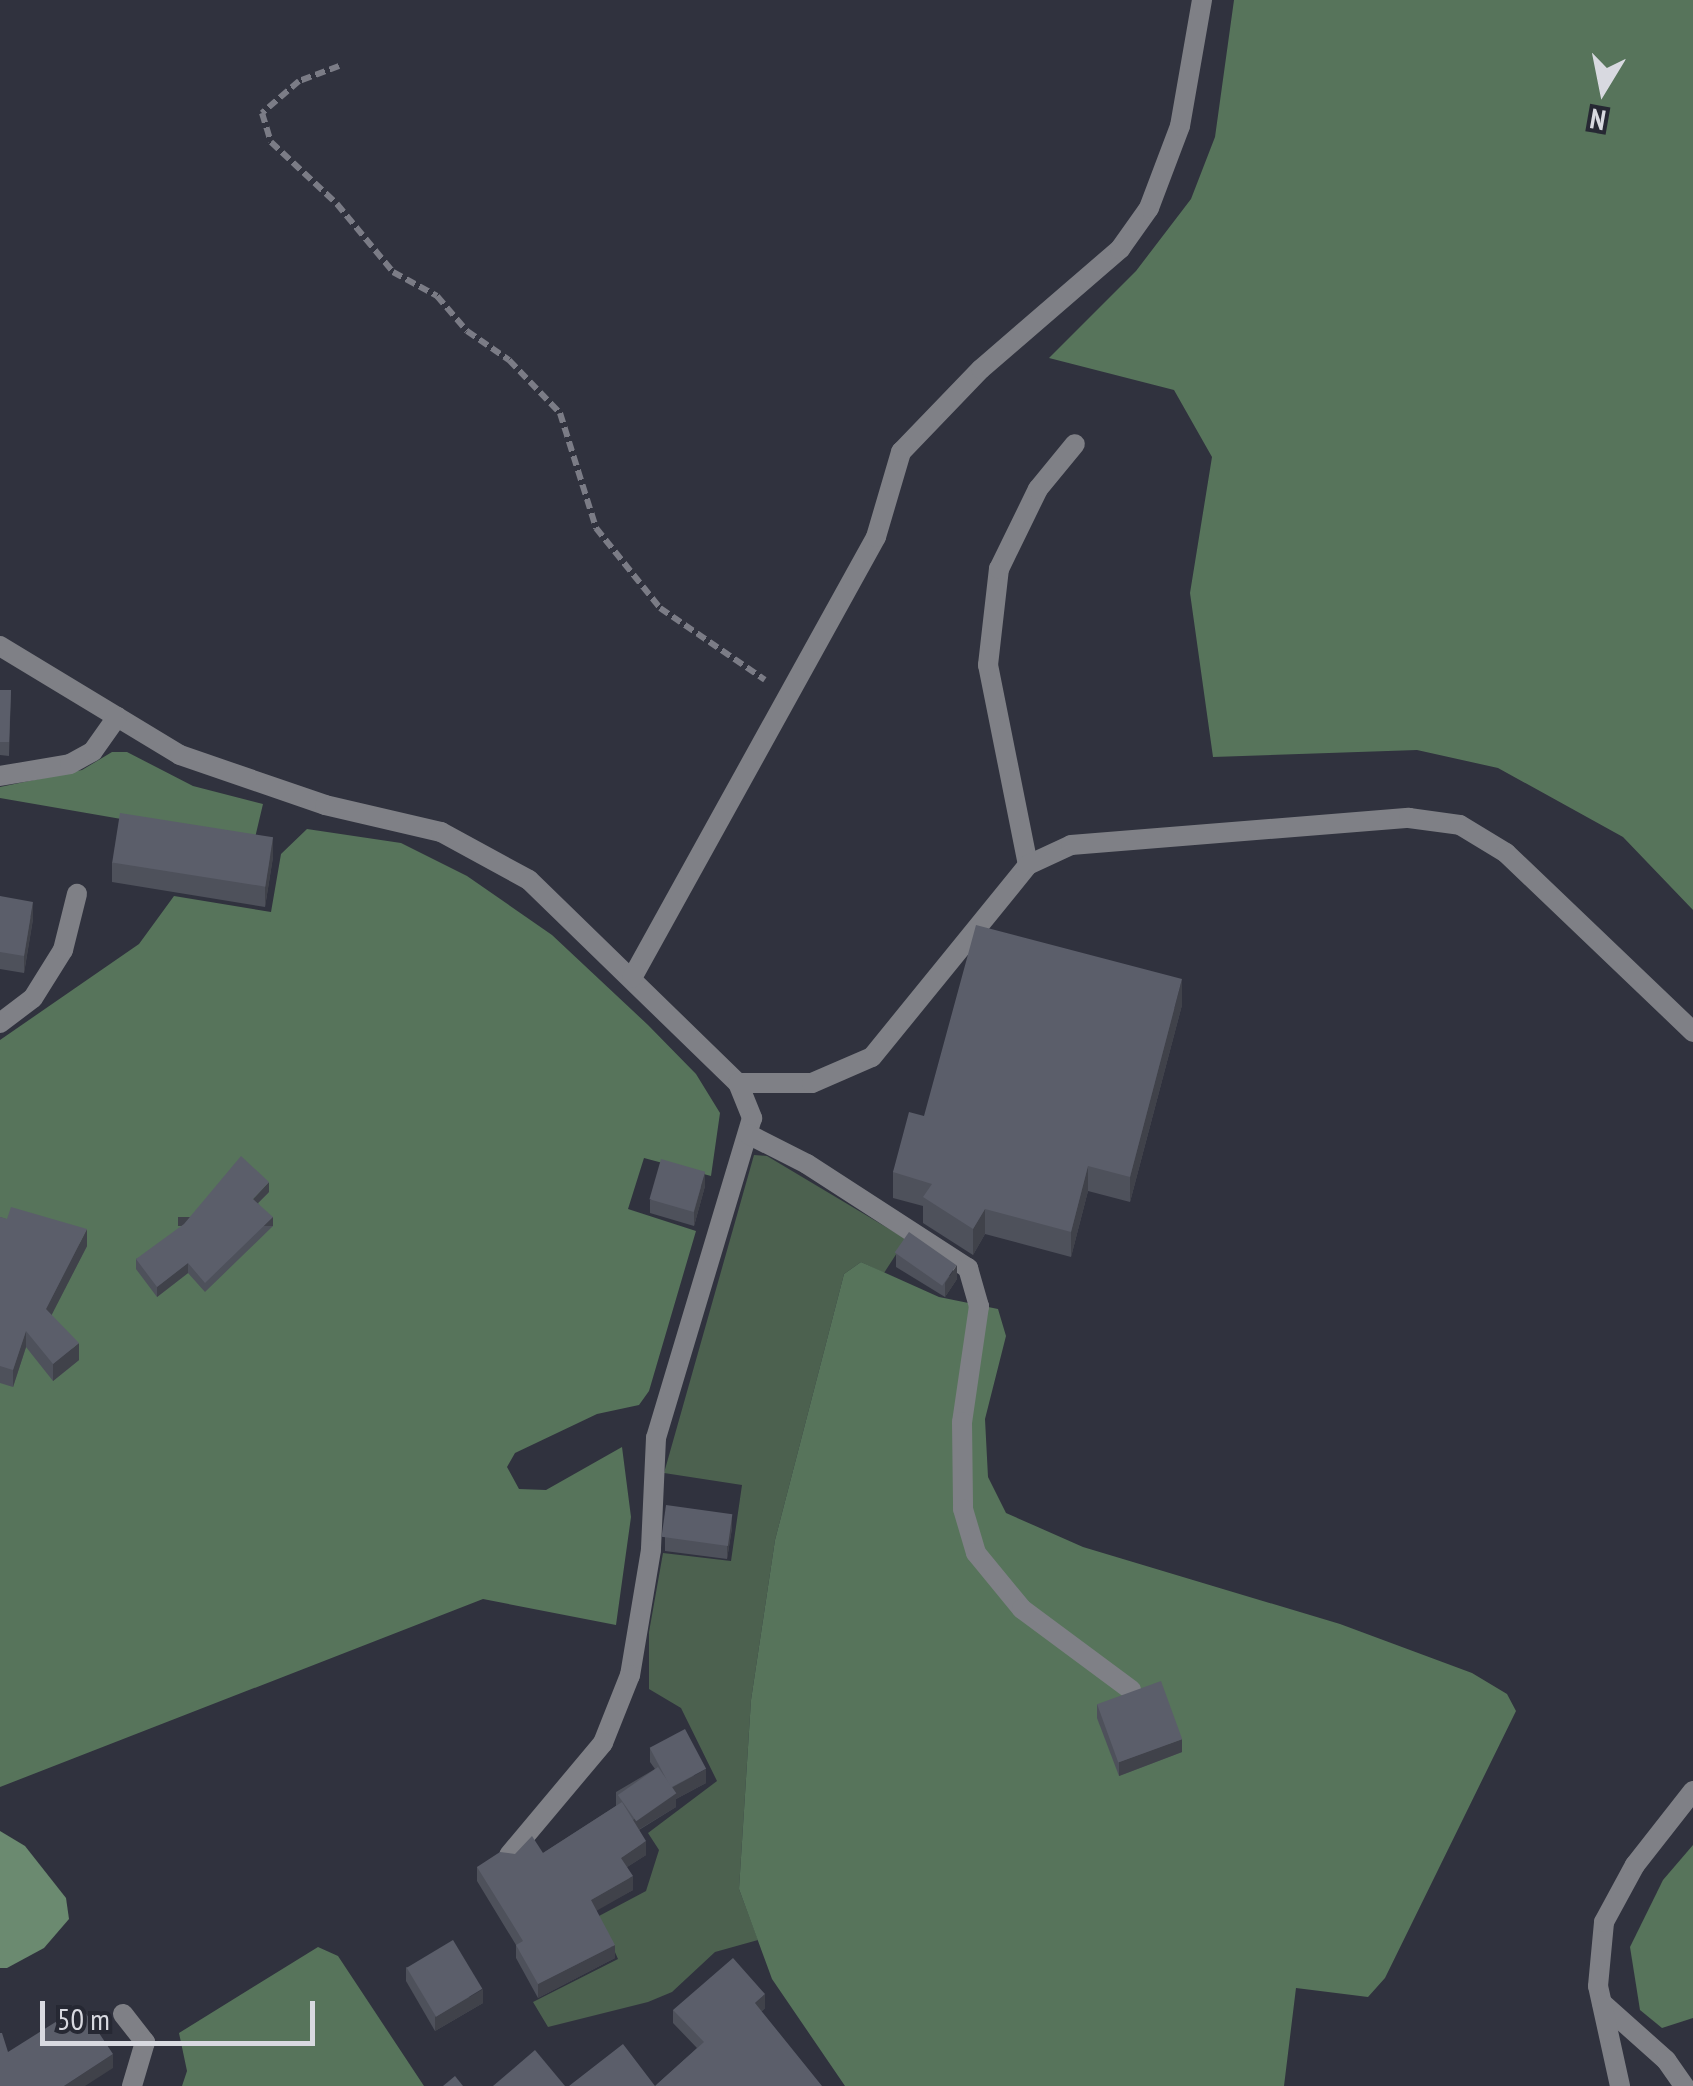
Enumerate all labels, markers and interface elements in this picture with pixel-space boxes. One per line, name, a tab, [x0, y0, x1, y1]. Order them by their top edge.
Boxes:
north arrow	[1553, 40, 1653, 140]
text: N	[1587, 101, 1608, 140]
scale bar	[45, 1981, 320, 2043]
text: 50 m	[57, 1999, 110, 2038]

